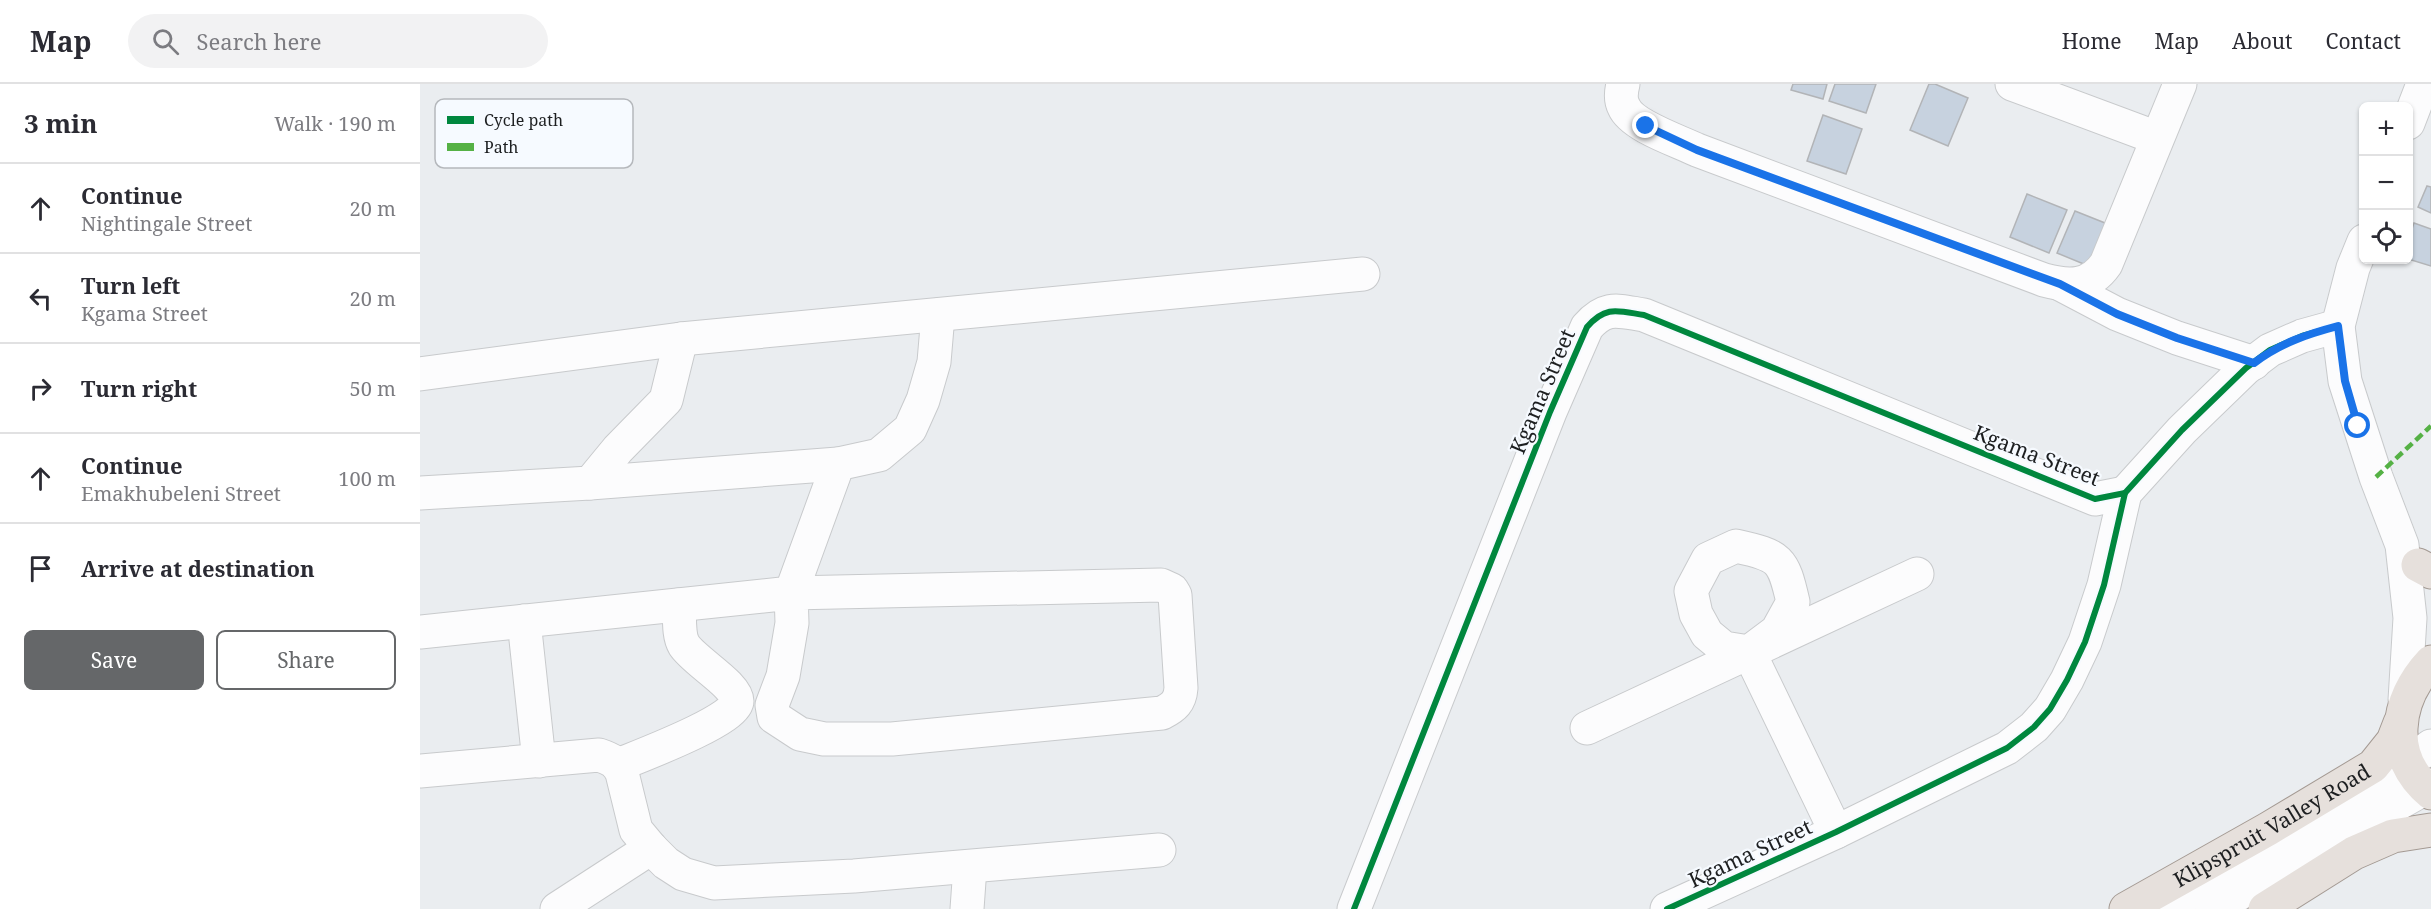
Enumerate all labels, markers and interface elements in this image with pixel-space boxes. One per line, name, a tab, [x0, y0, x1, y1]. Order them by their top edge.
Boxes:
search box	[128, 14, 548, 68]
text: Map	[30, 22, 92, 60]
icon: search	[149, 25, 182, 58]
text: Search here	[197, 26, 321, 56]
text: Home	[2062, 27, 2122, 55]
text: Map	[2155, 27, 2199, 55]
text: About	[2232, 27, 2293, 55]
text: Contact	[2326, 27, 2401, 55]
legend	[435, 99, 633, 168]
map controls	[2359, 102, 2413, 264]
button: +	[2359, 102, 2413, 156]
text: 3 min	[24, 105, 98, 141]
text: Cycle path	[484, 109, 563, 131]
text: Walk · 190 m	[274, 110, 396, 137]
route end	[1632, 112, 1658, 138]
text: Path	[484, 136, 518, 158]
button: −	[2359, 156, 2413, 210]
text: Continue	[81, 180, 183, 210]
icon: ahead	[24, 192, 57, 225]
text: 20 m	[350, 195, 396, 222]
text: Nightingale Street	[81, 210, 252, 237]
button: locate	[2359, 210, 2413, 264]
text: Turn left	[81, 270, 180, 300]
icon: left	[24, 282, 57, 315]
text: 20 m	[350, 285, 396, 312]
text: Kgama Street	[81, 300, 208, 327]
street label: Kgama Street	[1503, 324, 1581, 458]
icon: right	[24, 372, 57, 405]
text: Turn right	[81, 373, 197, 403]
text: 50 m	[350, 375, 396, 402]
route start	[2344, 412, 2370, 438]
street label: Kgama Street	[1970, 418, 2104, 492]
text: Continue	[81, 450, 183, 480]
icon: ahead	[24, 462, 57, 495]
text: 100 m	[338, 465, 396, 492]
text: Emakhubeleni Street	[81, 480, 281, 507]
icon: arrive	[24, 552, 57, 585]
text: Arrive at destination	[81, 553, 315, 583]
button: Save	[24, 630, 204, 690]
button: Share	[216, 630, 396, 690]
street label: Klipspruit Valley Road	[2168, 757, 2375, 893]
street label: Kgama Street	[1684, 812, 1816, 894]

